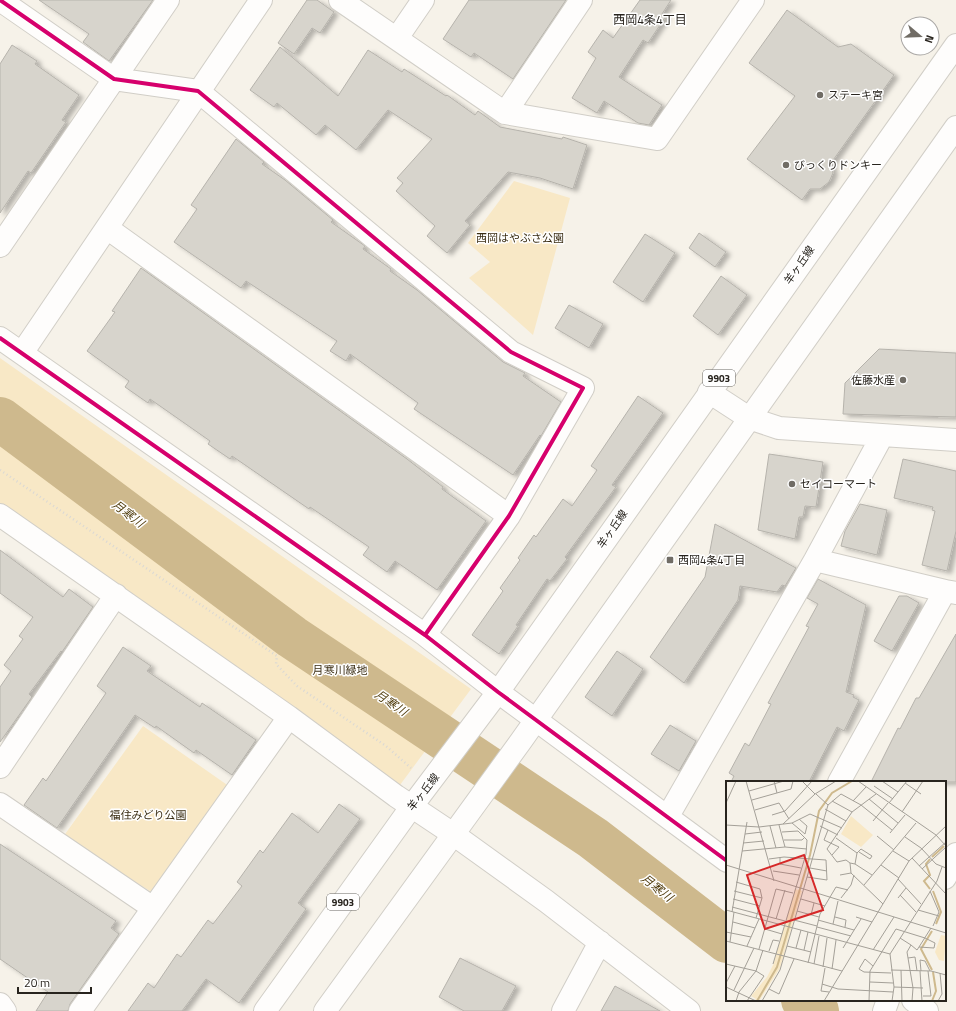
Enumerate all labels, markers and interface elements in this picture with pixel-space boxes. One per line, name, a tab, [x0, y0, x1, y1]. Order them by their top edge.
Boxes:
district label: 西岡4条4丁目	[613, 10, 687, 29]
north arrow	[900, 16, 940, 56]
text: N	[921, 33, 938, 45]
place label: ステーキ宮	[828, 87, 883, 103]
marker: ステーキ宮	[815, 90, 825, 100]
place label: びっくりドンキー	[794, 157, 882, 173]
marker: びっくりドンキー	[781, 160, 791, 170]
park label: 西岡はやぶさ公園	[476, 230, 564, 246]
street label: 羊ヶ丘線	[780, 242, 818, 288]
road number: 9903	[703, 370, 735, 386]
place label: 佐藤水産	[851, 372, 895, 388]
marker: 佐藤水産	[898, 375, 908, 385]
place label: セイコーマート	[800, 476, 877, 492]
marker: セイコーマート	[787, 479, 797, 489]
water label: 月寒川	[108, 495, 150, 533]
street label: 羊ヶ丘線	[593, 506, 631, 552]
place label: 西岡4条4丁目	[678, 552, 745, 568]
marker: 西岡4条4丁目	[665, 555, 675, 565]
park label: 月寒川緑地	[313, 662, 368, 678]
water label: 月寒川	[371, 685, 413, 722]
street label: 羊ヶ丘線	[403, 770, 443, 814]
inset map	[726, 781, 946, 1001]
park label: 福住みどり公園	[110, 807, 187, 823]
water label: 月寒川	[637, 869, 679, 907]
road number: 9903	[327, 894, 359, 910]
scale bar	[18, 969, 91, 995]
text: 20 m	[24, 973, 50, 992]

